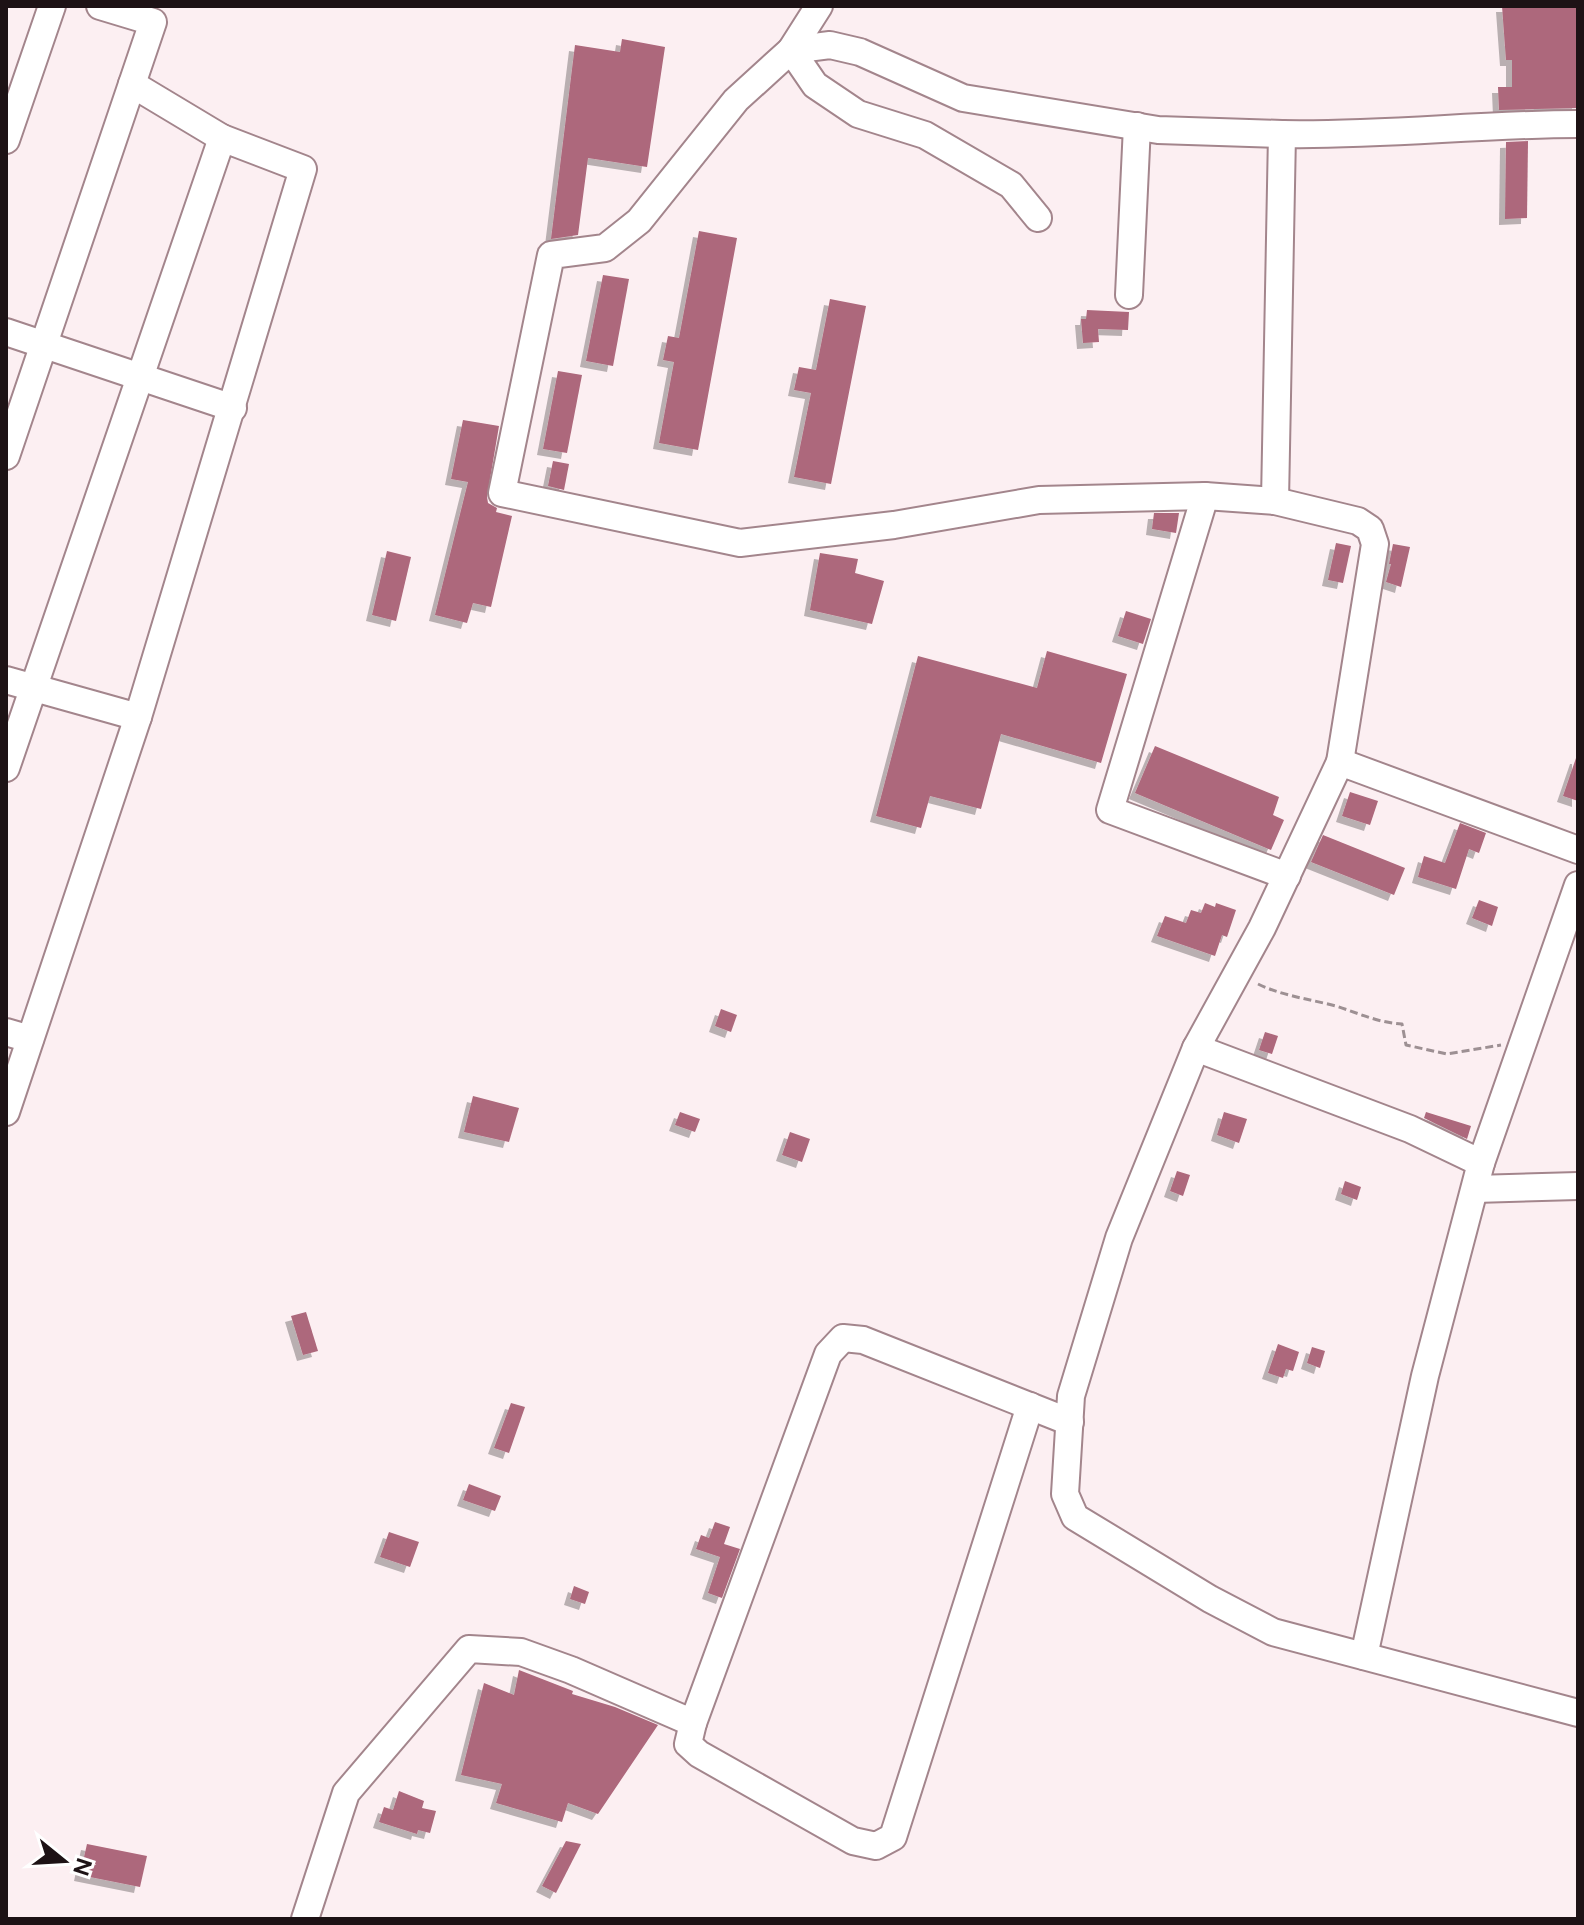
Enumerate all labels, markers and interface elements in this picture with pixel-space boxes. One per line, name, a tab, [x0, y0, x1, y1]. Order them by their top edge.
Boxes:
north arrow	[24, 1821, 104, 1901]
text: N	[67, 1855, 98, 1879]

